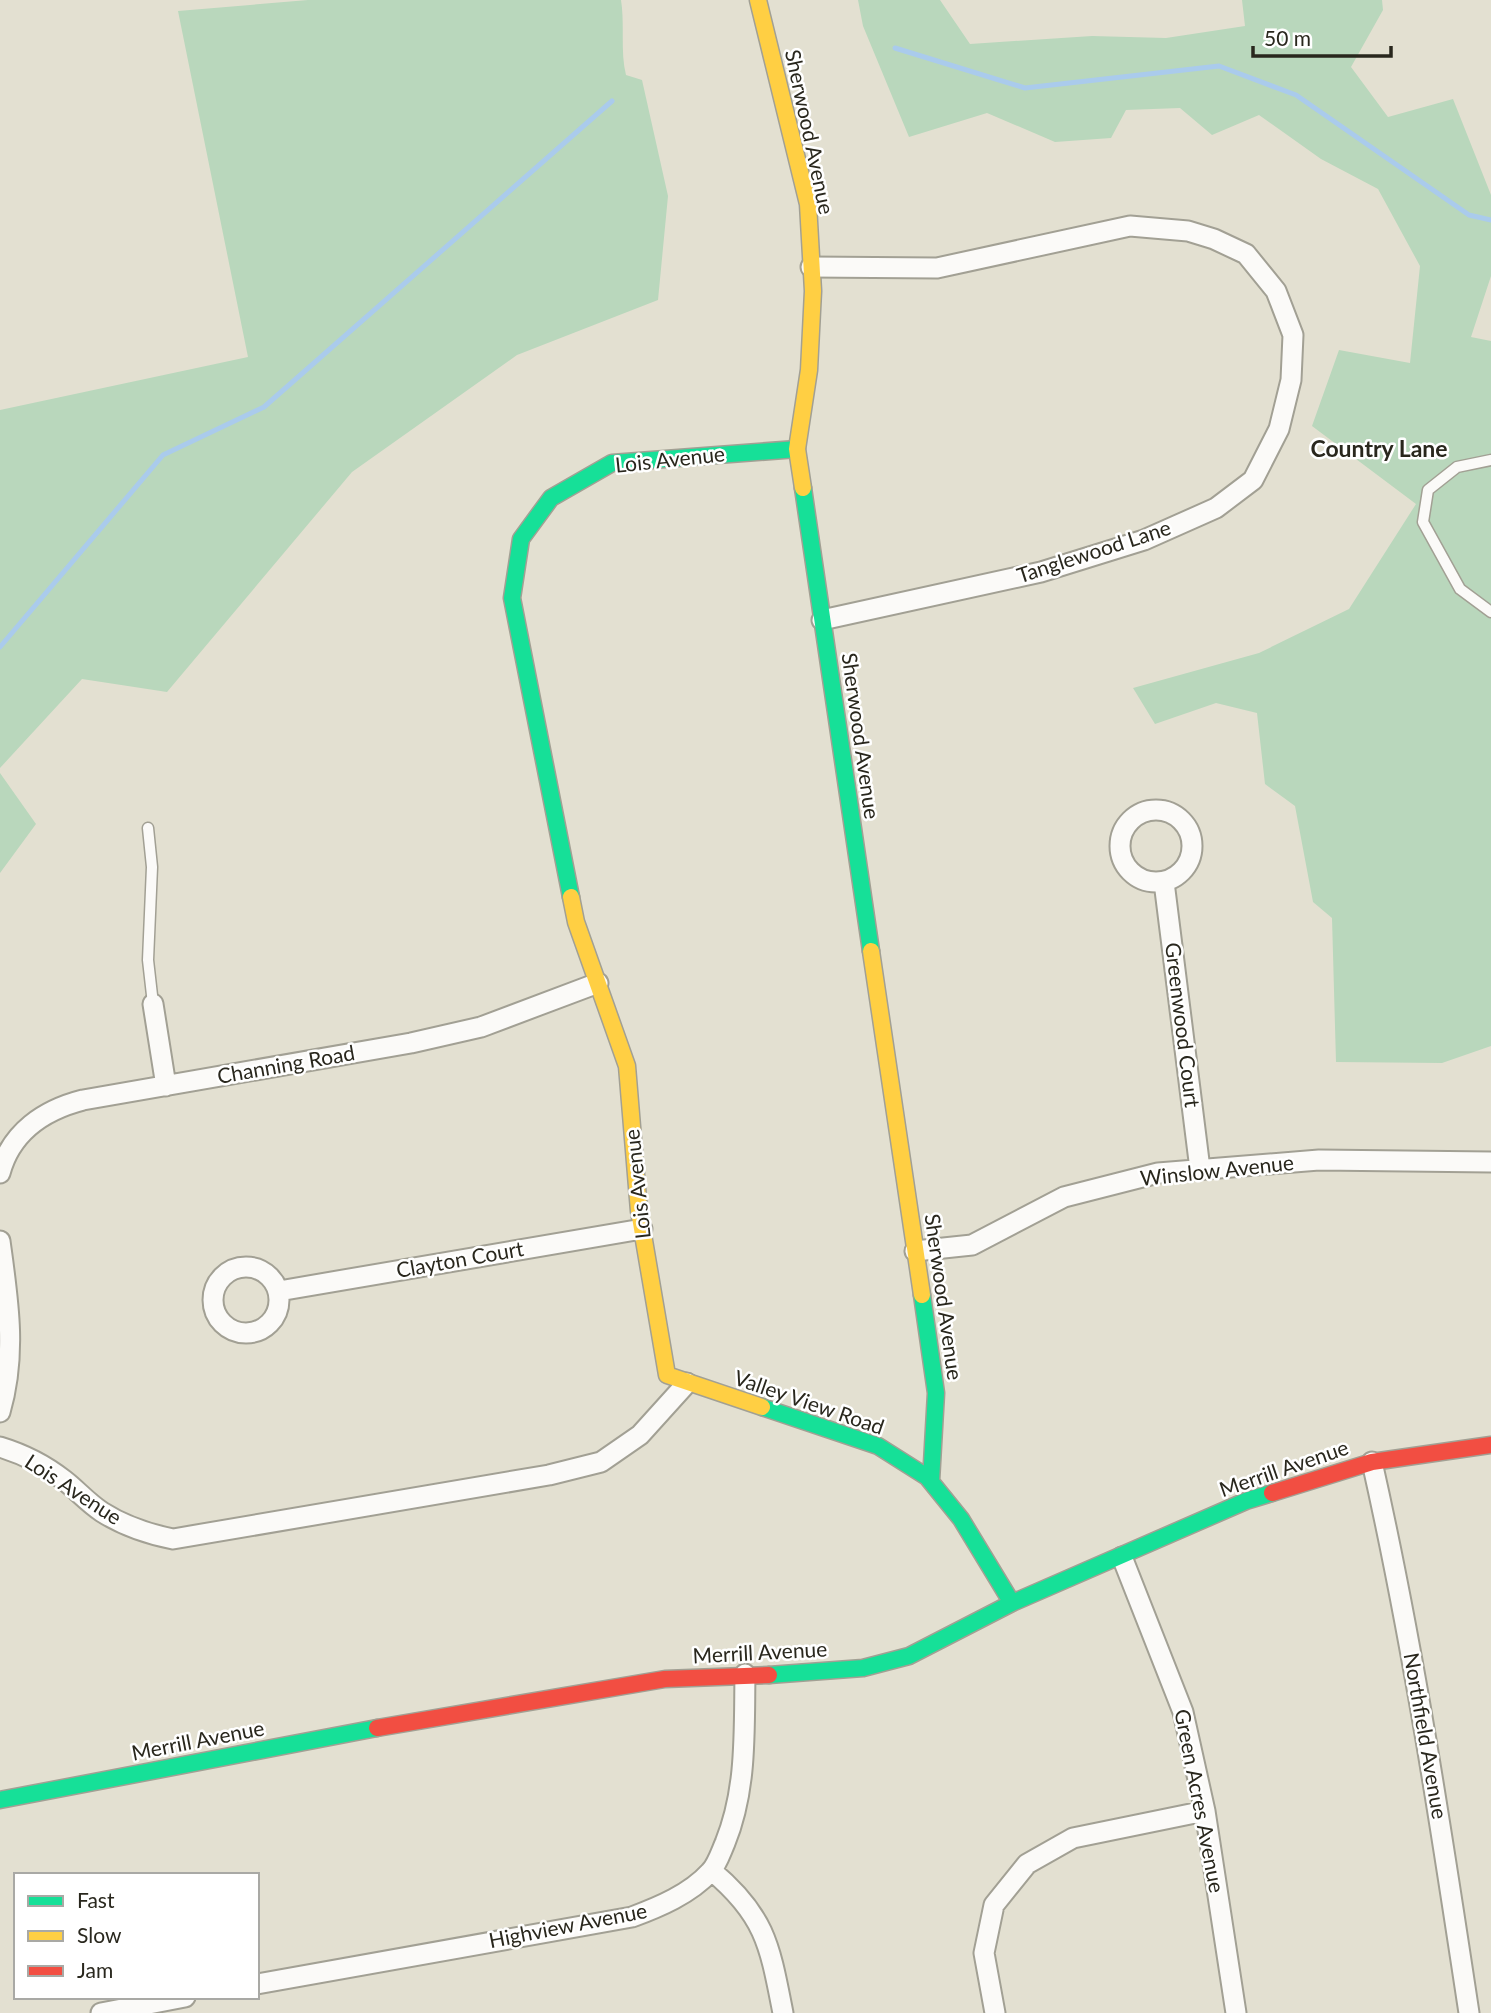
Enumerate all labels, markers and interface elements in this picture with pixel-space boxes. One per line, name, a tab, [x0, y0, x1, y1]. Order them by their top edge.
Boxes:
scale bar	[1253, 14, 1391, 58]
text: 50 m	[1264, 25, 1311, 50]
street label: Sherwood Avenue	[781, 47, 840, 216]
district label: Country Lane	[1310, 434, 1448, 462]
street label: Lois Avenue	[614, 440, 726, 477]
street label: Tanglewood Lane	[1013, 514, 1174, 587]
street label: Sherwood Avenue	[837, 651, 886, 821]
street label: Greenwood Court	[1161, 941, 1206, 1109]
street label: Channing Road	[215, 1039, 356, 1088]
street label: Lois Avenue	[618, 1128, 655, 1240]
street label: Winslow Avenue	[1139, 1149, 1295, 1190]
street label: Sherwood Avenue	[920, 1212, 969, 1382]
street label: Clayton Court	[394, 1235, 526, 1282]
street label: Valley View Road	[731, 1364, 888, 1439]
street label: Merrill Avenue	[1216, 1434, 1351, 1501]
street label: Lois Avenue	[21, 1448, 127, 1529]
street label: Merrill Avenue	[692, 1635, 828, 1668]
street label: Northfield Avenue	[1400, 1651, 1453, 1821]
street label: Green Acres Avenue	[1170, 1707, 1231, 1895]
street label: Merrill Avenue	[129, 1714, 266, 1765]
legend	[14, 1873, 259, 1999]
text: Fast	[77, 1887, 115, 1912]
street label: Highview Avenue	[487, 1897, 649, 1952]
text: Slow	[77, 1922, 122, 1947]
text: Jam	[77, 1957, 113, 1982]

